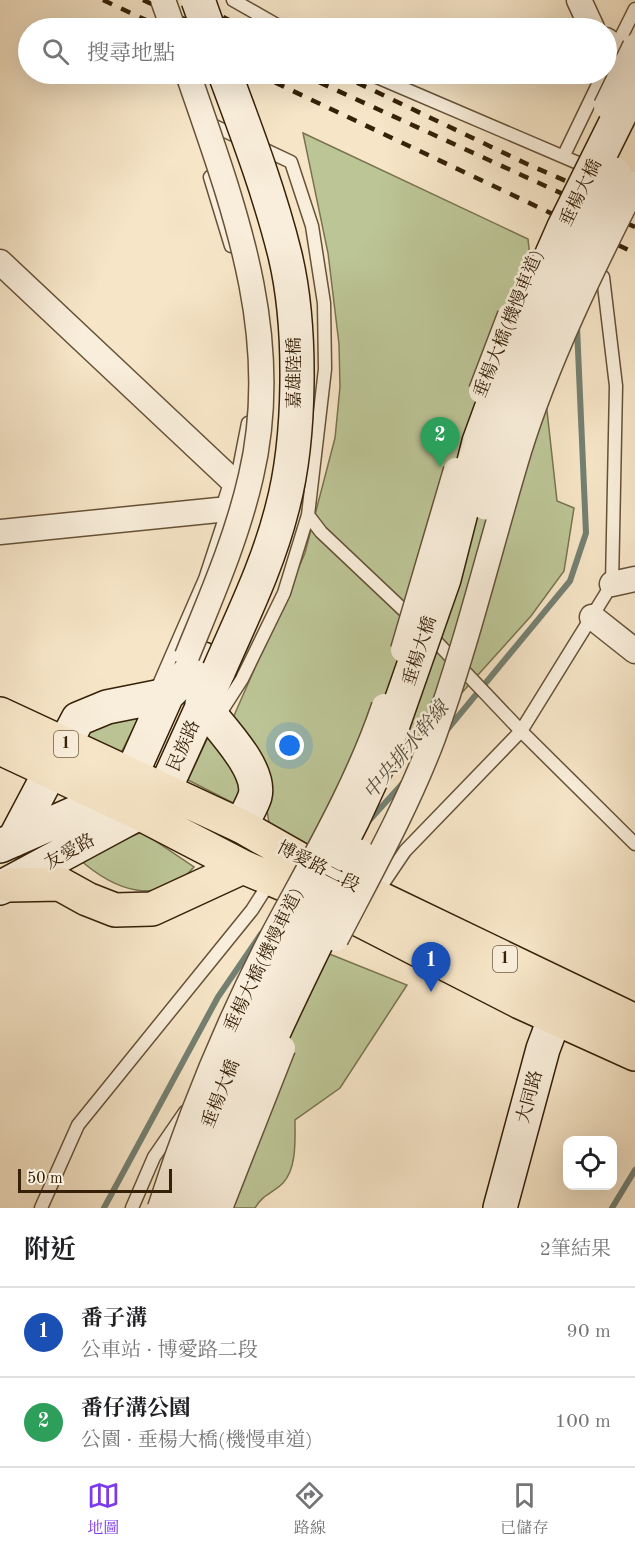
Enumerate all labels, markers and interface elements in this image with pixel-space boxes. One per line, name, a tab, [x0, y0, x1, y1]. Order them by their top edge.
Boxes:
search box	[18, 18, 617, 84]
icon: search	[39, 35, 72, 68]
text: 搜尋地點	[87, 43, 175, 65]
street label: 垂楊大橋	[555, 156, 605, 229]
street label: 垂楊大橋(機慢車道)	[469, 247, 547, 400]
street label: 嘉雄陸橋	[284, 337, 304, 409]
pin: 2	[420, 418, 460, 467]
street label: 垂楊大橋	[398, 613, 440, 688]
water label: 中央排水幹線	[359, 696, 455, 803]
street label: 民族路	[163, 717, 203, 774]
road number: 1	[54, 731, 78, 757]
your location	[275, 731, 304, 760]
street label: 友愛路	[41, 829, 98, 873]
street label: 博愛路二段	[274, 837, 363, 895]
street label: 垂楊大橋(機慢車道)	[220, 884, 307, 1035]
pin: 1	[412, 942, 450, 992]
road number: 1	[493, 946, 517, 972]
street label: 垂楊大橋	[197, 1057, 243, 1131]
street label: 大同路	[512, 1068, 546, 1125]
map controls	[563, 1136, 617, 1190]
button: locate	[563, 1136, 617, 1190]
scale bar	[18, 1166, 172, 1194]
text: 50 m	[27, 1171, 63, 1187]
text: 附近	[24, 1238, 76, 1264]
text: 2筆結果	[539, 1240, 611, 1260]
text: 番子溝	[81, 1308, 147, 1330]
text: 1	[38, 1322, 49, 1342]
text: 90 m	[566, 1322, 611, 1342]
text: 公車站 · 博愛路二段	[81, 1341, 258, 1361]
text: 番仔溝公園	[81, 1398, 191, 1420]
text: 2	[38, 1412, 49, 1432]
text: 100 m	[555, 1412, 611, 1432]
text: 公園 · 垂楊大橋(機慢車道)	[81, 1431, 313, 1451]
tab: 地圖	[87, 1479, 120, 1539]
tab: 路線	[293, 1479, 326, 1539]
tab: 已儲存	[500, 1479, 548, 1539]

